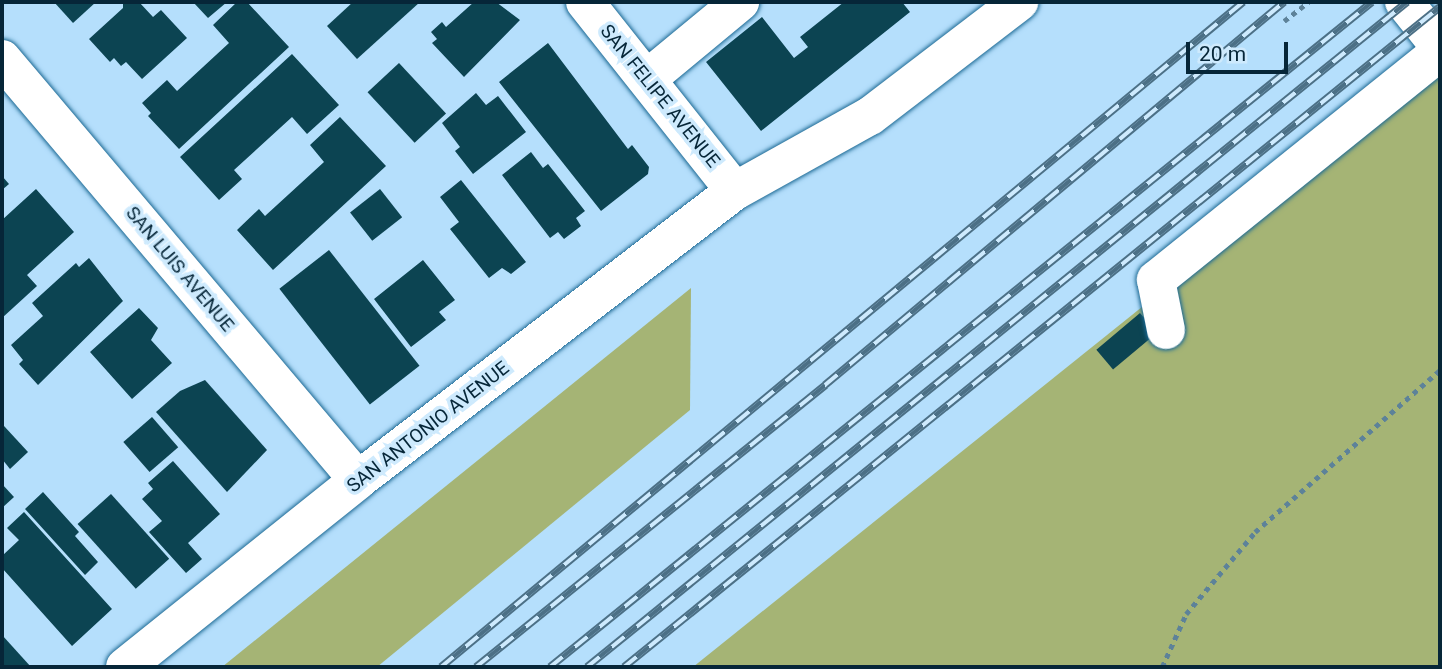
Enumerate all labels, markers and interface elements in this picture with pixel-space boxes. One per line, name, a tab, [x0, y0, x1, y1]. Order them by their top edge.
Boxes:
street label: SAN FELIPE AVENUE	[595, 20, 725, 172]
scale bar	[1190, 28, 1292, 72]
text: 20 m	[1199, 42, 1246, 66]
street label: SAN LUIS AVENUE	[121, 202, 239, 336]
street label: SAN ANTONIO AVENUE	[342, 357, 514, 497]

